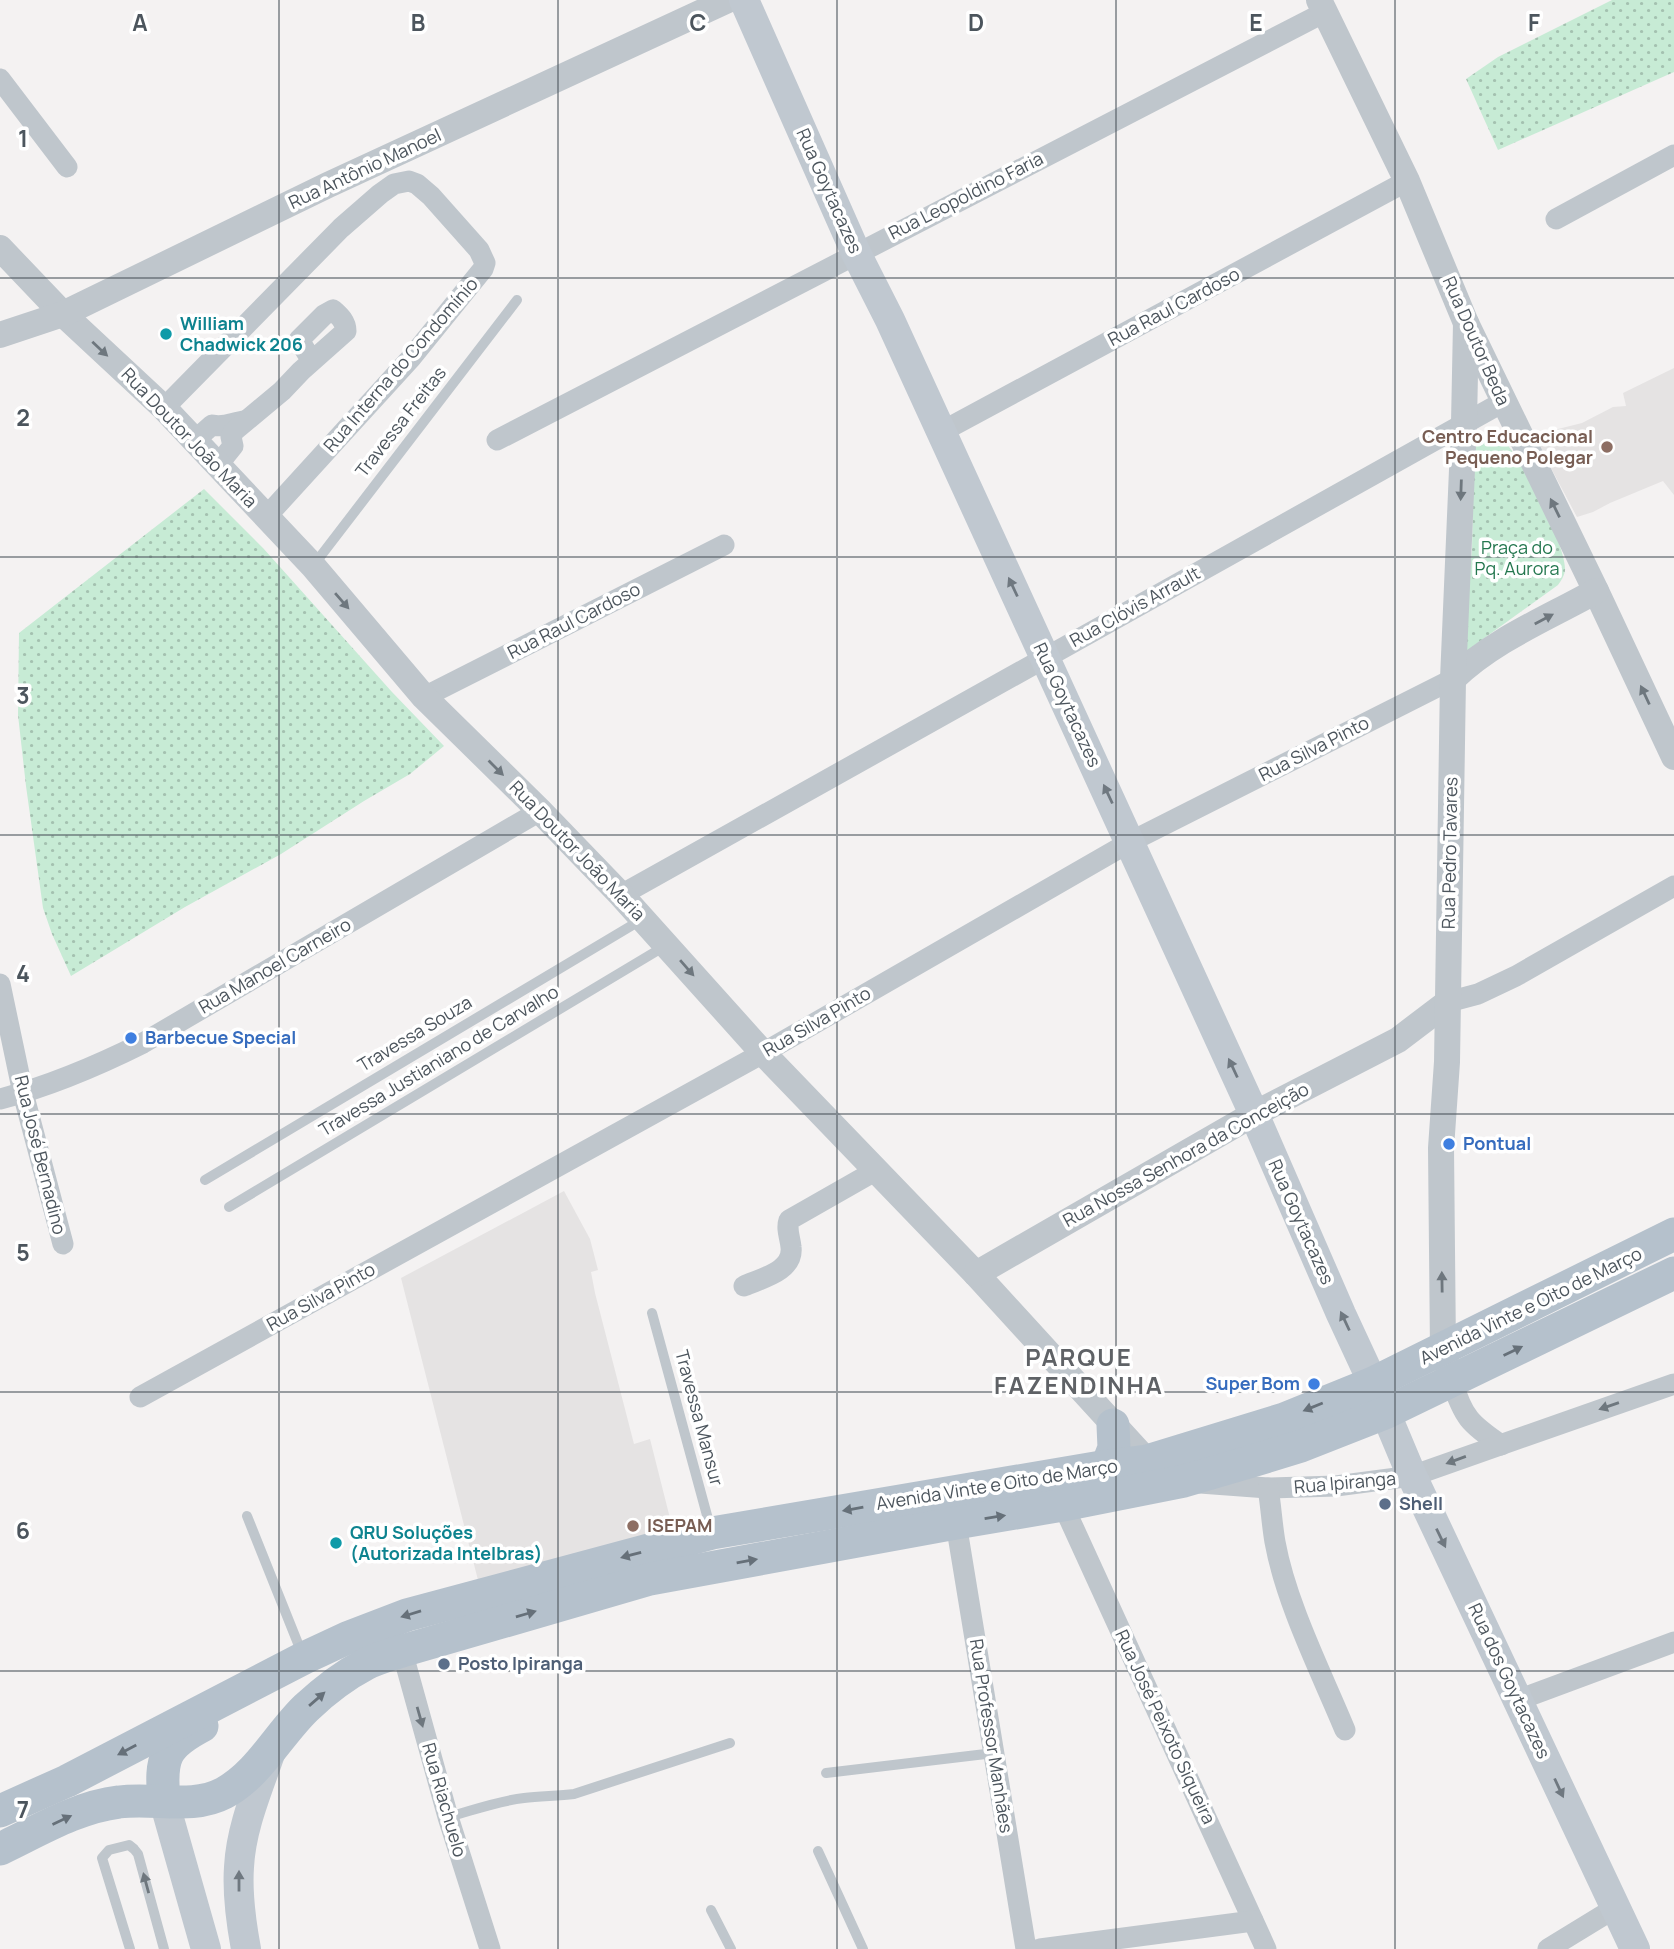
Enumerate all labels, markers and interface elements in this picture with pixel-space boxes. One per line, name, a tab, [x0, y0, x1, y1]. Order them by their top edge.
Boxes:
text: A	[132, 6, 148, 38]
text: B	[411, 6, 425, 38]
text: C	[690, 6, 707, 38]
text: D	[968, 6, 984, 38]
text: E	[1249, 6, 1263, 38]
text: F	[1528, 6, 1540, 38]
text: 1	[18, 122, 28, 154]
street label: Rua Antônio Manoel	[285, 122, 445, 214]
street label: Rua Goytacazes	[792, 124, 868, 257]
street label: Rua Leopoldino Faria	[884, 146, 1047, 245]
street label: Rua Raul Cardoso	[1103, 261, 1244, 351]
street label: Rua Interna do Condomínio	[318, 272, 483, 457]
street label: Rua Doutor Beda	[1438, 272, 1516, 409]
place label: William Chadwick 206	[180, 311, 303, 356]
marker: William Chadwick 206	[158, 326, 174, 342]
one-way arrow	[91, 340, 108, 356]
street label: Travessa Freitas	[349, 361, 451, 482]
street label: Rua Doutor João Maria	[117, 362, 263, 512]
text: 2	[16, 401, 30, 433]
place label: Centro Educacional Pequeno Polegar	[1422, 424, 1593, 469]
marker: Centro Educacional Pequeno Polegar	[1599, 439, 1615, 455]
one-way arrow	[1456, 479, 1467, 501]
one-way arrow	[1550, 498, 1561, 518]
park label: Praça do Pq. Aurora	[1475, 535, 1559, 580]
street label: Rua Clóvis Arrault	[1065, 560, 1204, 652]
street label: Rua Raul Cardoso	[503, 576, 644, 664]
one-way arrow	[1007, 577, 1018, 598]
one-way arrow	[334, 592, 350, 610]
one-way arrow	[1535, 613, 1554, 625]
street label: Rua Goytacazes	[1029, 638, 1107, 771]
text: 3	[16, 679, 30, 711]
one-way arrow	[1639, 685, 1651, 705]
street label: Rua Silva Pinto	[1254, 710, 1373, 786]
one-way arrow	[488, 759, 505, 776]
street label: Rua Doutor João Maria	[505, 775, 651, 925]
street label: Rua Pedro Tavares	[1436, 777, 1462, 929]
one-way arrow	[1102, 784, 1114, 804]
street label: Rua Manoel Carneiro	[194, 912, 355, 1019]
text: 4	[16, 957, 30, 989]
one-way arrow	[679, 959, 695, 977]
street label: Travessa Justianiano de Carvalho	[314, 979, 563, 1141]
street label: Rua Silva Pinto	[758, 981, 875, 1062]
street label: Travessa Souza	[353, 990, 476, 1077]
place label: Barbecue Special	[145, 1025, 296, 1049]
marker: Barbecue Special	[123, 1030, 139, 1046]
one-way arrow	[1227, 1058, 1239, 1078]
street label: Rua José Bernadino	[10, 1073, 72, 1237]
street label: Rua Nossa Senhora da Conceição	[1058, 1076, 1313, 1232]
place label: Pontual	[1463, 1131, 1531, 1155]
marker: Pontual	[1441, 1136, 1457, 1152]
street label: Rua Goytacazes	[1264, 1155, 1340, 1288]
text: 5	[16, 1236, 30, 1268]
street label: Avenida Vinte e Oito de Março	[1416, 1241, 1646, 1369]
street label: Rua Silva Pinto	[262, 1256, 379, 1336]
one-way arrow	[1436, 1270, 1448, 1292]
one-way arrow	[1339, 1311, 1350, 1331]
district label: PARQUE FAZENDINHA	[994, 1340, 1164, 1401]
one-way arrow	[1503, 1346, 1523, 1357]
street label: Travessa Mansur	[670, 1347, 730, 1489]
place label: Super Bom	[1206, 1371, 1300, 1395]
marker: Super Bom	[1306, 1376, 1322, 1392]
one-way arrow	[1303, 1401, 1324, 1412]
one-way arrow	[1599, 1401, 1620, 1412]
street label: Avenida Vinte e Oito de Março	[874, 1453, 1119, 1515]
one-way arrow	[1446, 1455, 1467, 1466]
street label: Rua Ipiranga	[1293, 1466, 1397, 1498]
place label: Shell	[1399, 1491, 1443, 1515]
marker: Shell	[1377, 1496, 1393, 1512]
one-way arrow	[842, 1504, 864, 1515]
one-way arrow	[984, 1511, 1006, 1522]
place label: ISEPAM	[647, 1513, 712, 1537]
text: 6	[16, 1514, 30, 1546]
marker: ISEPAM	[625, 1518, 641, 1534]
place label: QRU Soluções (Autorizada Intelbras)	[350, 1520, 542, 1565]
one-way arrow	[1435, 1528, 1447, 1548]
marker: QRU Soluções (Autorizada Intelbras)	[328, 1535, 344, 1551]
one-way arrow	[620, 1550, 641, 1560]
one-way arrow	[736, 1556, 758, 1567]
street label: Rua dos Goytacazes	[1463, 1599, 1556, 1762]
one-way arrow	[515, 1608, 537, 1619]
one-way arrow	[400, 1610, 421, 1620]
street label: Rua José Peixoto Siqueira	[1110, 1625, 1222, 1828]
street label: Rua Professor Manhães	[965, 1637, 1019, 1835]
place label: Posto Ipiranga	[458, 1651, 583, 1675]
marker: Posto Ipiranga	[436, 1656, 452, 1672]
one-way arrow	[309, 1692, 326, 1707]
one-way arrow	[415, 1706, 426, 1728]
street label: Rua Riachuelo	[417, 1740, 473, 1860]
one-way arrow	[117, 1744, 137, 1755]
one-way arrow	[1553, 1778, 1565, 1798]
text: 7	[17, 1793, 29, 1825]
one-way arrow	[52, 1814, 72, 1826]
one-way arrow	[233, 1870, 245, 1892]
one-way arrow	[140, 1872, 151, 1894]

